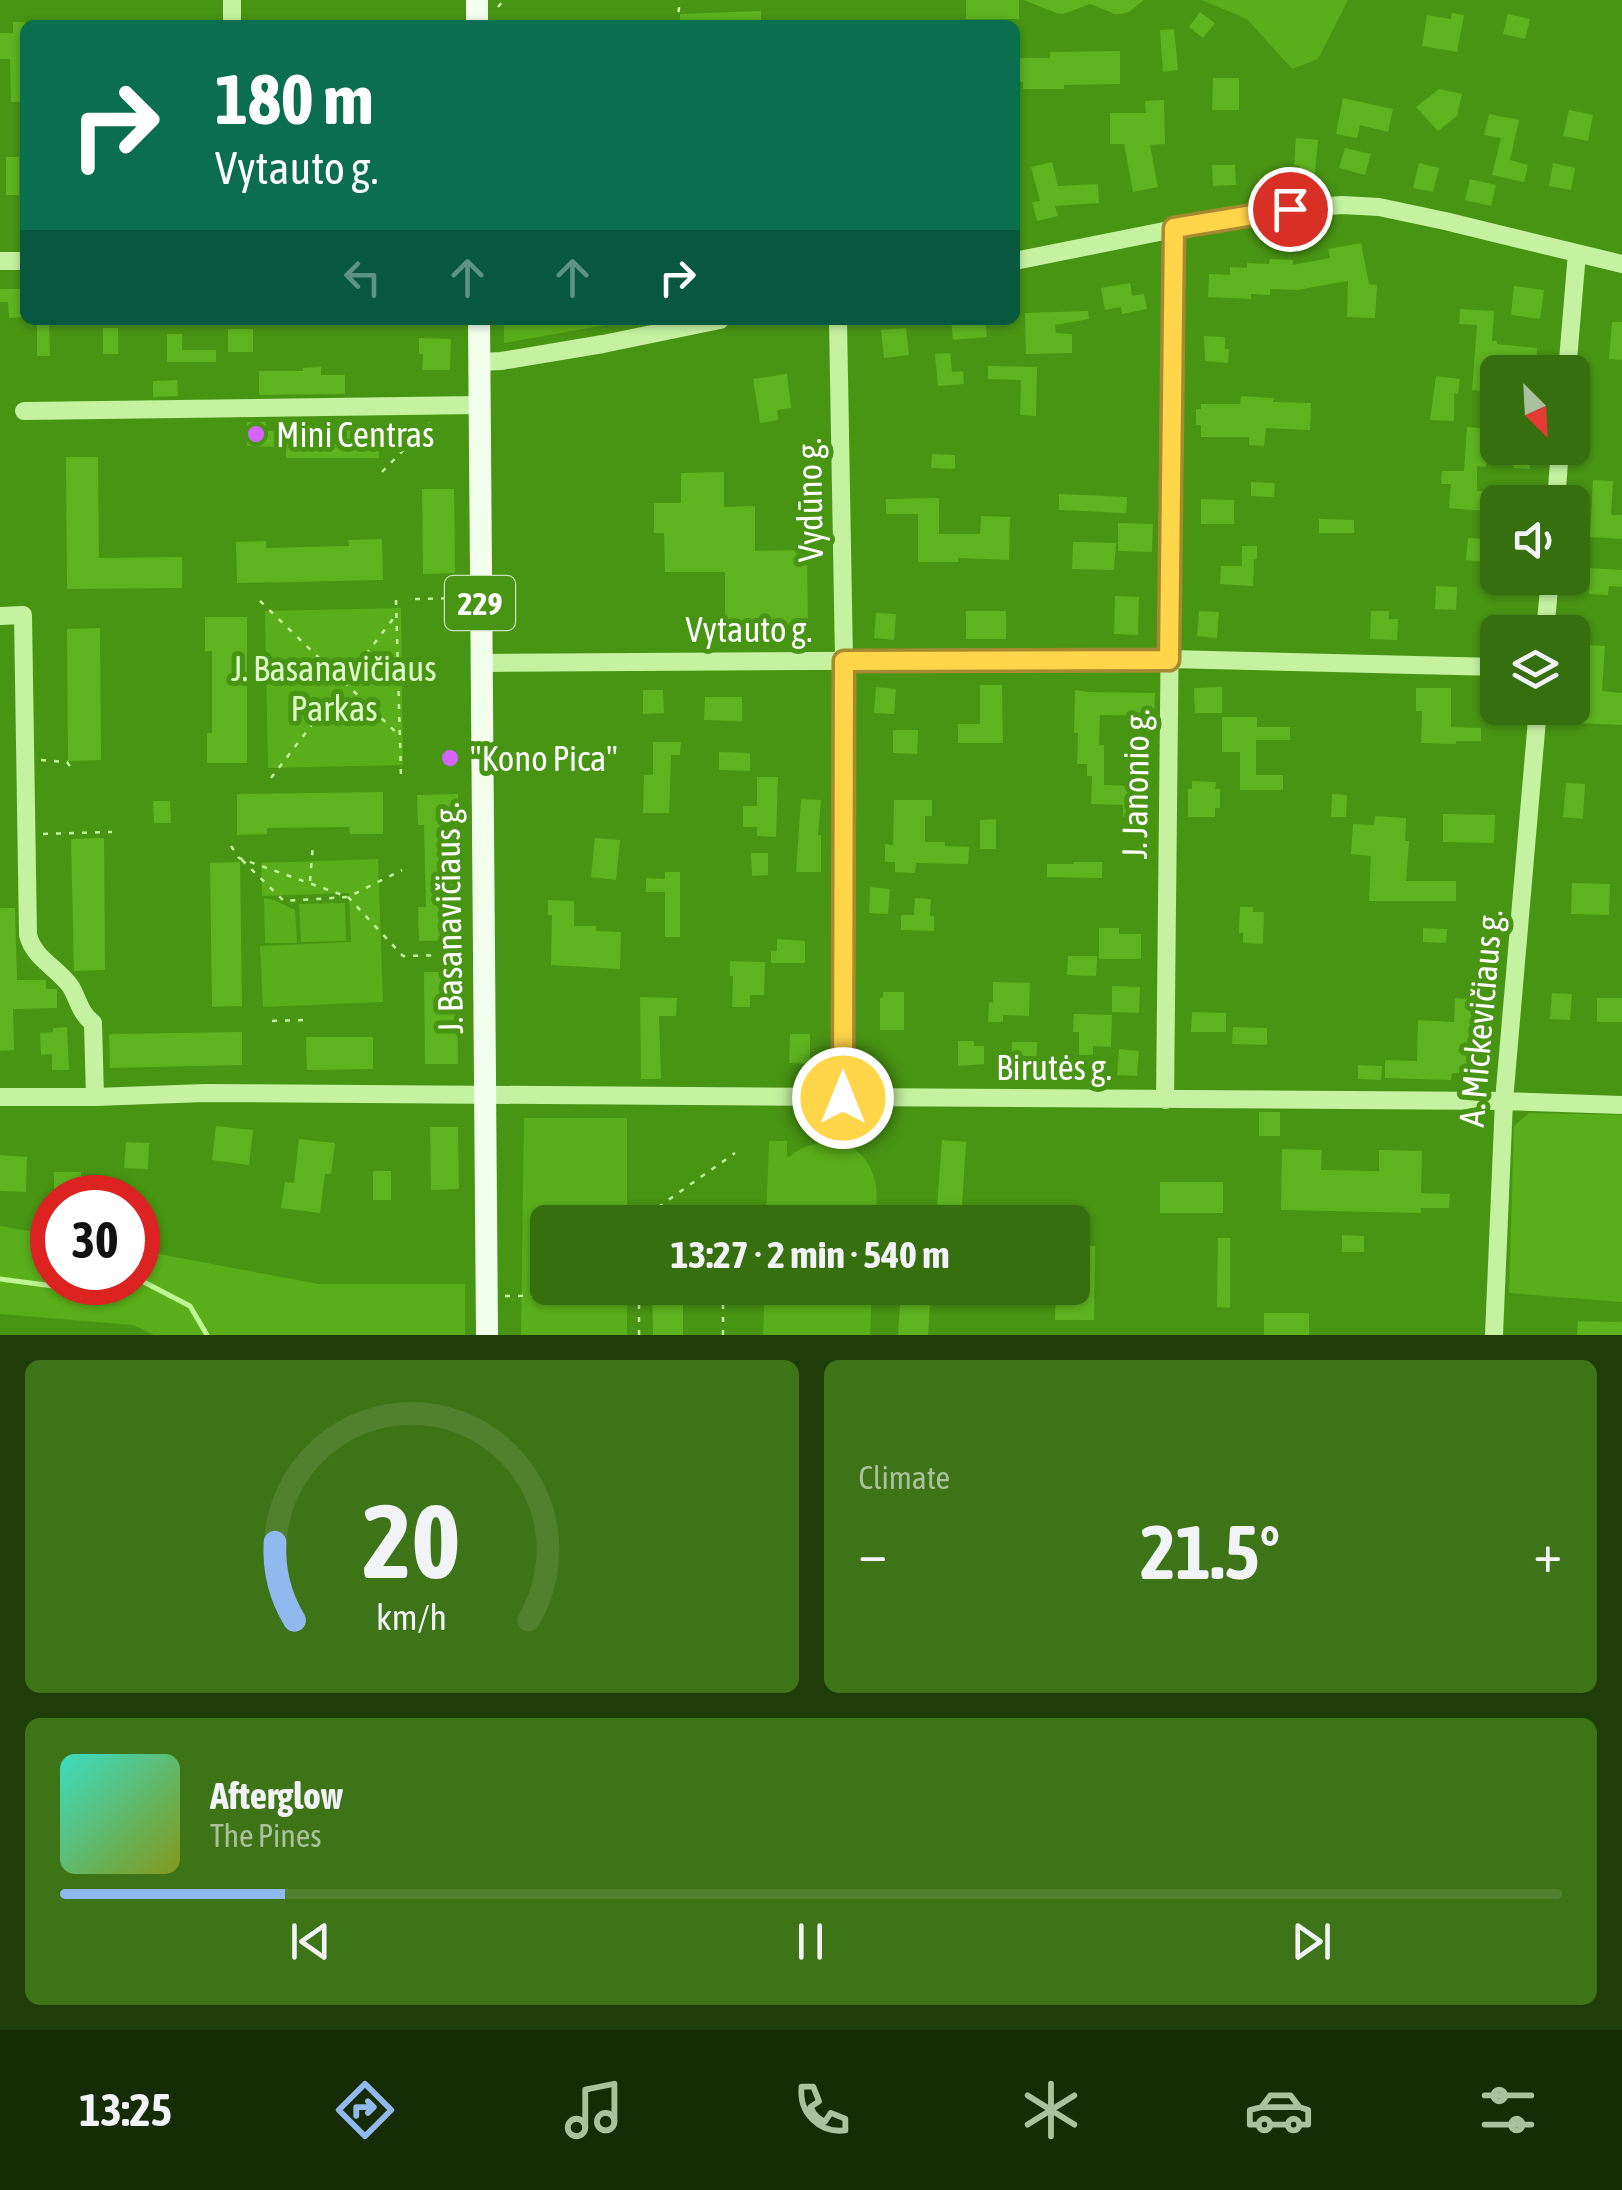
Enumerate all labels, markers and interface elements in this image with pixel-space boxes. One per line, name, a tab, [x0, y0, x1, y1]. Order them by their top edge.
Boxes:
text: 180 m	[215, 59, 374, 139]
icon: right	[50, 60, 180, 190]
text: Vytauto g.	[215, 142, 378, 194]
pin	[1248, 167, 1333, 252]
icon: arrive	[1263, 182, 1318, 237]
icon: left	[335, 250, 390, 305]
icon: ahead	[440, 250, 495, 305]
icon: ahead	[545, 250, 600, 305]
icon: right	[650, 250, 705, 305]
north arrow	[1480, 355, 1590, 465]
map controls	[1480, 355, 1590, 725]
place label: Mini Centras	[276, 414, 434, 454]
marker: Mini Centras	[245, 423, 267, 445]
street label: Vydūno g.	[788, 438, 830, 562]
button: sound	[1480, 485, 1590, 595]
road number: 229	[445, 576, 515, 630]
street label: Vytauto g.	[685, 609, 813, 649]
button: layers	[1480, 615, 1590, 725]
park label: J. Basanavičiaus Parkas	[231, 648, 437, 728]
street label: J. Janonio g.	[1114, 709, 1156, 859]
place label: "Kono Pica"	[470, 738, 618, 778]
marker: "Kono Pica"	[439, 747, 461, 769]
street label: J. Basanavičiaus g.	[426, 802, 470, 1034]
street label: A. Mickevičiaus g.	[1451, 908, 1509, 1128]
position arrow	[791, 1046, 895, 1150]
street label: Birutės g.	[996, 1047, 1112, 1087]
speed limit sign: 30	[30, 1175, 160, 1305]
text: 13:27 · 2 min · 540 m	[670, 1233, 950, 1276]
text: Climate	[859, 1459, 950, 1496]
text: 20	[363, 1481, 461, 1600]
text: 21.5°	[1140, 1509, 1280, 1595]
text: −	[859, 1521, 887, 1584]
text: +	[1533, 1521, 1562, 1584]
text: km/h	[376, 1597, 447, 1638]
text: Afterglow	[210, 1774, 343, 1817]
text: The Pines	[210, 1817, 322, 1854]
icon: previous	[283, 1914, 338, 1969]
icon: pause	[783, 1914, 838, 1969]
icon: next	[1284, 1914, 1339, 1969]
icon: directions	[330, 2075, 400, 2145]
icon: music	[559, 2075, 629, 2145]
icon: phone	[787, 2075, 857, 2145]
icon: climate	[1016, 2075, 1086, 2145]
icon: car	[1244, 2075, 1314, 2145]
icon: filters	[1473, 2075, 1543, 2145]
text: 13:25	[79, 2084, 172, 2136]

